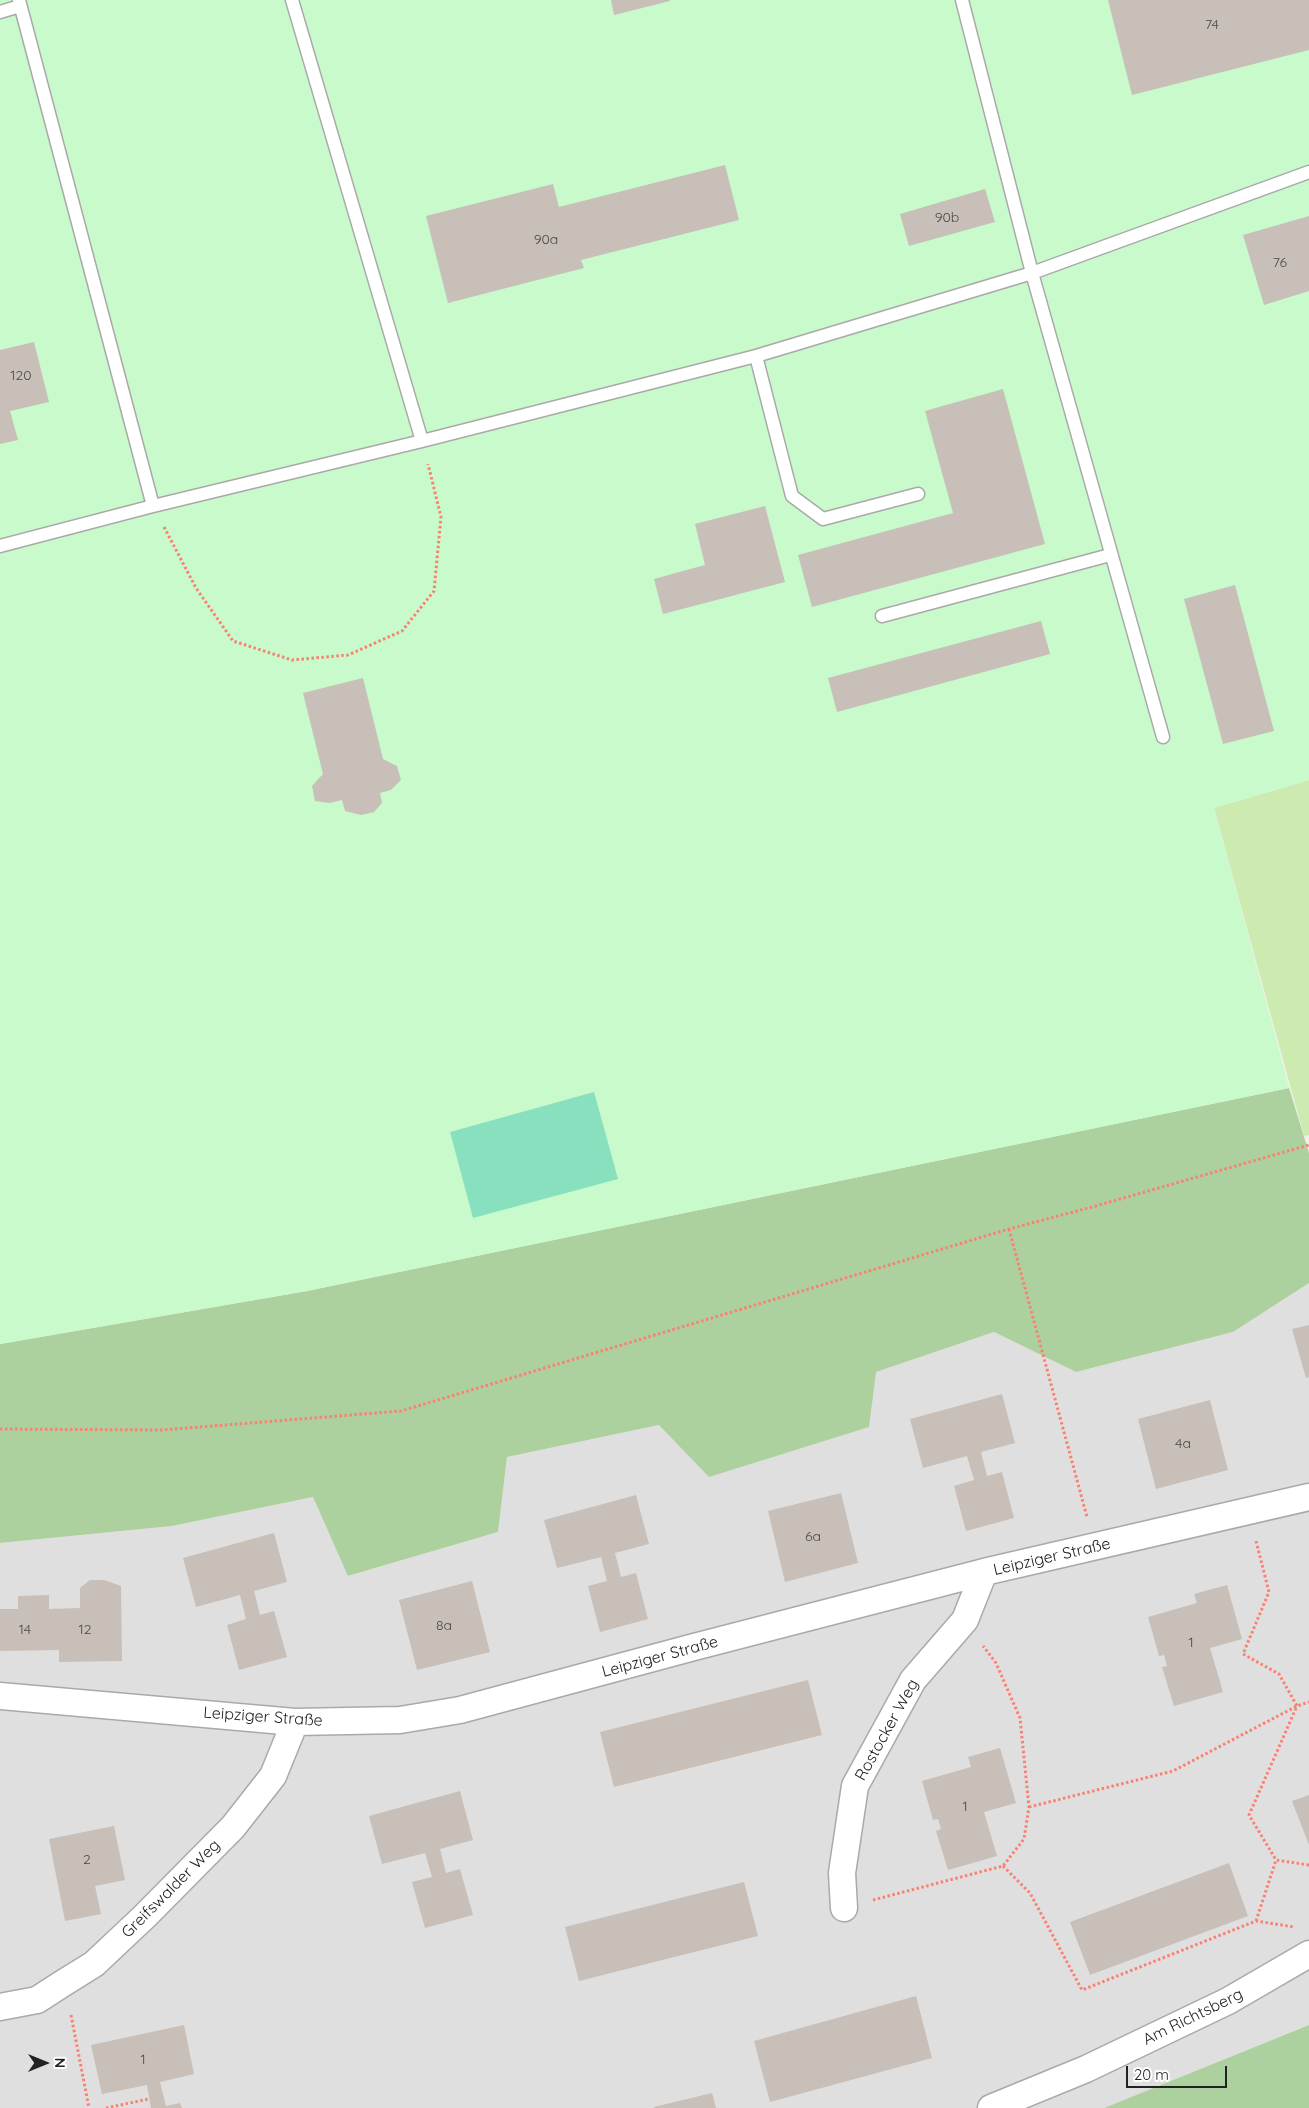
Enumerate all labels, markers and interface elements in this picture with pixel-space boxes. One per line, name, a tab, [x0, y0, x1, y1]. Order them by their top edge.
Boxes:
house number: 74	[1205, 17, 1219, 33]
house number: 90b	[935, 210, 959, 226]
house number: 90a	[534, 232, 558, 248]
house number: 76	[1273, 255, 1287, 271]
house number: 120	[10, 368, 32, 384]
house number: 4a	[1175, 1436, 1191, 1452]
house number: 6a	[805, 1529, 821, 1545]
street label: Leipziger Straße	[992, 1534, 1112, 1580]
house number: 8a	[436, 1618, 452, 1634]
house number: 14	[19, 1622, 31, 1638]
house number: 12	[79, 1622, 91, 1638]
street label: Leipziger Straße	[600, 1632, 720, 1682]
house number: 1	[1188, 1635, 1194, 1651]
street label: Rostocker Weg	[851, 1676, 923, 1784]
street label: Leipziger Straße	[203, 1703, 323, 1731]
house number: 1	[962, 1799, 968, 1815]
street label: Greifswalder Weg	[118, 1836, 224, 1942]
house number: 2	[83, 1852, 91, 1868]
street label: Am Richtsberg	[1140, 1985, 1246, 2049]
north arrow	[20, 2038, 70, 2088]
house number: 1	[140, 2052, 146, 2068]
scale bar	[1129, 2056, 1230, 2088]
text: N	[51, 2058, 69, 2068]
text: 20 m	[1134, 2065, 1169, 2084]

